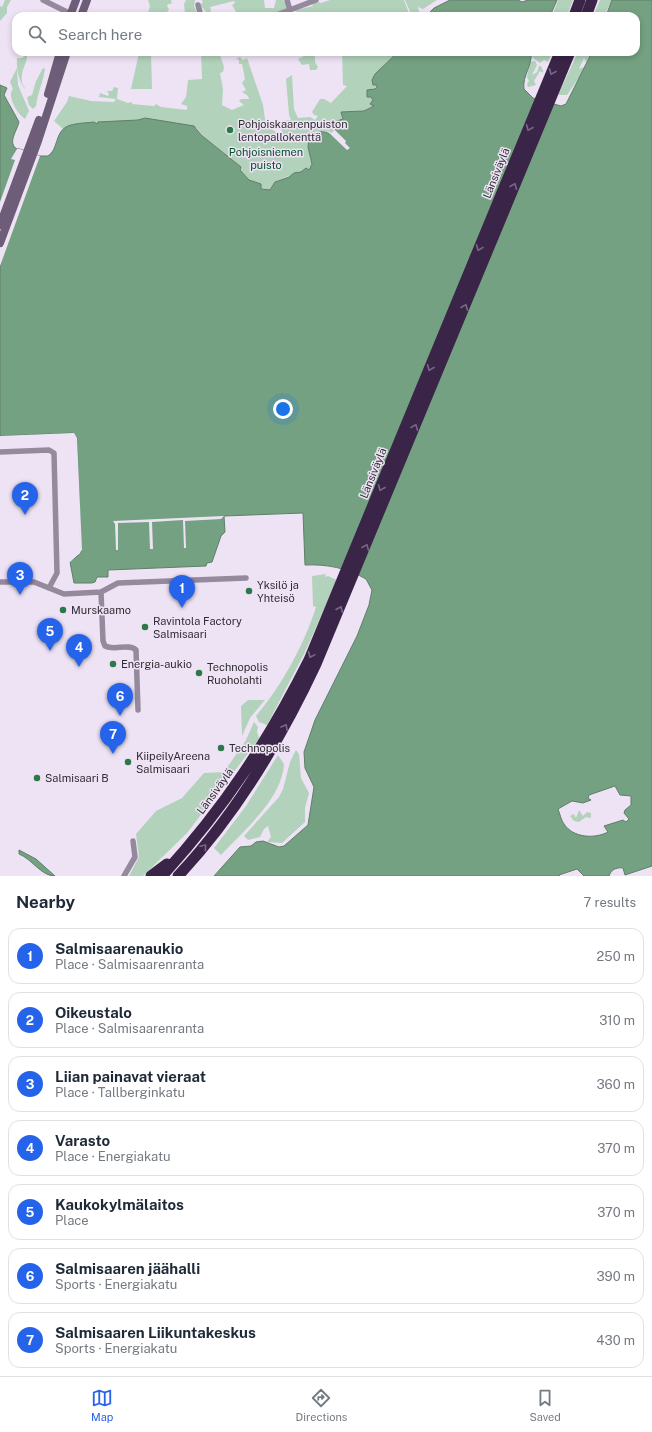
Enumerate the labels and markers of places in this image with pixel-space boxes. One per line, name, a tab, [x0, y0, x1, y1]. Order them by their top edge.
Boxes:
place label: Pohjoiskaarenpuiston lentopallokenttä	[238, 118, 348, 143]
marker: Pohjoiskaarenpuiston lentopallokenttä	[225, 125, 235, 135]
pin: 2	[12, 482, 38, 515]
pin: 3	[7, 562, 33, 595]
pin: 1	[169, 575, 195, 608]
place label: Yksilö ja Yhteisö	[257, 579, 299, 604]
marker: Yksilö ja Yhteisö	[244, 586, 254, 596]
place label: Murskaamo	[71, 604, 131, 616]
marker: Murskaamo	[58, 605, 68, 615]
place label: Ravintola Factory Salmisaari	[153, 615, 242, 640]
pin: 5	[37, 618, 63, 651]
marker: Ravintola Factory Salmisaari	[140, 622, 150, 632]
pin: 4	[66, 634, 92, 667]
place label: Energia-aukio	[121, 658, 192, 670]
marker: Energia-aukio	[108, 659, 118, 669]
place label: Technopolis Ruoholahti	[207, 661, 269, 686]
marker: Technopolis Ruoholahti	[194, 668, 204, 678]
pin: 6	[107, 683, 133, 716]
pin: 7	[100, 721, 126, 754]
place label: Technopolis	[229, 742, 291, 754]
marker: Technopolis	[216, 743, 226, 753]
place label: KiipeilyAreena Salmisaari	[136, 750, 210, 775]
marker: KiipeilyAreena Salmisaari	[123, 757, 133, 767]
place label: Salmisaari B	[45, 772, 109, 784]
marker: Salmisaari B	[32, 773, 42, 783]

